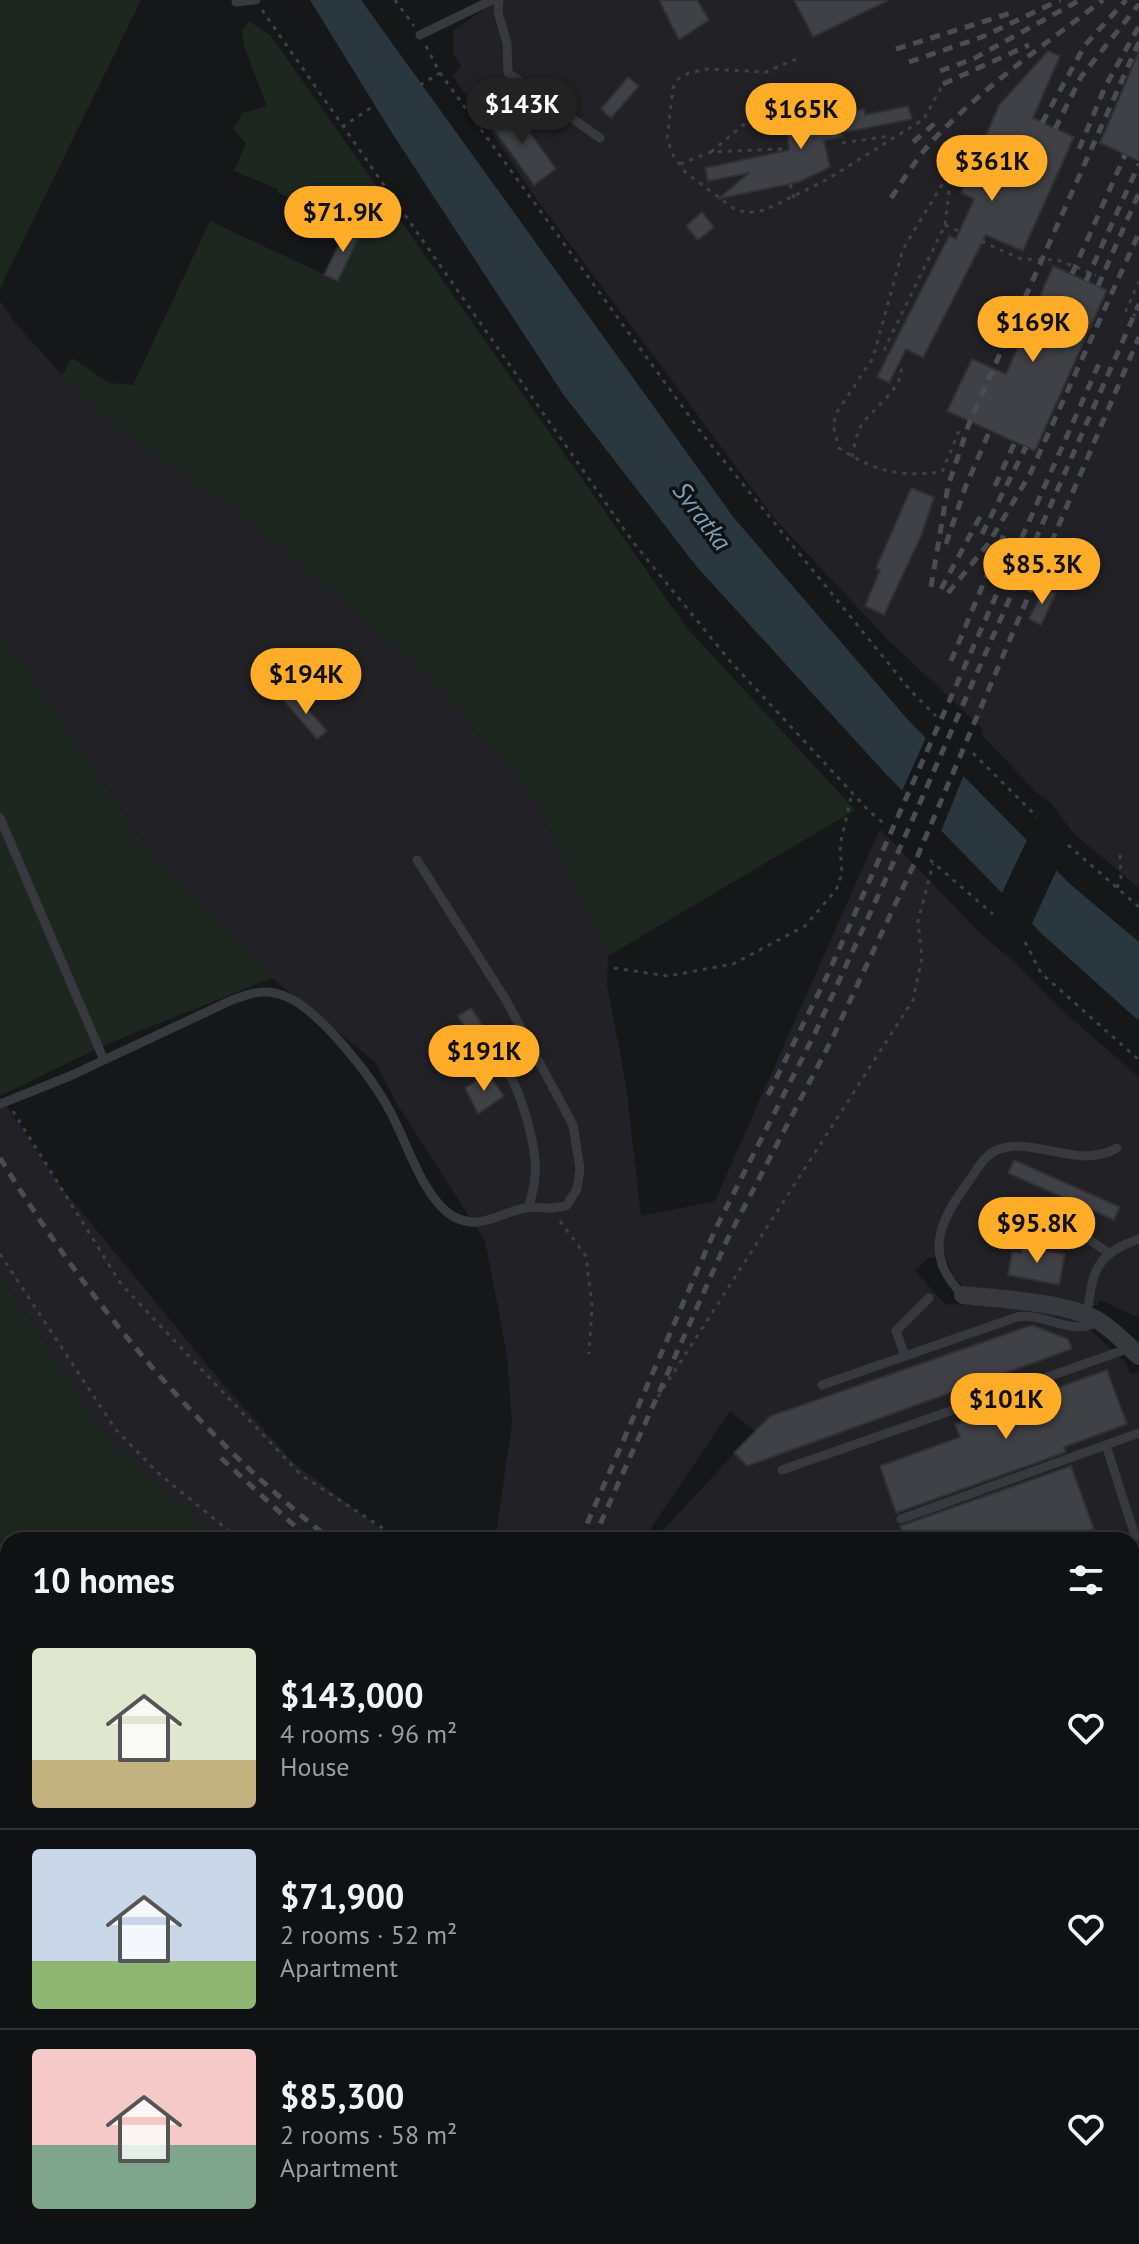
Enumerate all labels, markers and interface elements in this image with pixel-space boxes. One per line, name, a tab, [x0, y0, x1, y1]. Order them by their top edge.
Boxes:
pin: $143K	[466, 78, 578, 146]
pin: $165K	[745, 83, 857, 151]
text: $143K	[484, 87, 560, 120]
text: $165K	[763, 92, 839, 125]
pin: $361K	[936, 135, 1048, 203]
text: $361K	[954, 144, 1030, 177]
pin: $71.9K	[278, 186, 408, 254]
text: $71.9K	[302, 195, 384, 228]
pin: $169K	[977, 296, 1089, 364]
text: $169K	[995, 305, 1071, 338]
water label: Svratka	[666, 475, 739, 557]
pin: $85.3K	[977, 538, 1107, 606]
text: $85.3K	[1001, 547, 1083, 580]
pin: $194K	[250, 648, 362, 716]
text: $194K	[268, 657, 344, 690]
pin: $191K	[428, 1025, 540, 1093]
text: $191K	[446, 1034, 522, 1067]
pin: $95.8K	[972, 1197, 1102, 1265]
text: $95.8K	[996, 1206, 1078, 1239]
pin: $101K	[950, 1373, 1062, 1441]
text: $101K	[968, 1382, 1044, 1415]
text: 10 homes	[32, 1558, 175, 1602]
icon: filters	[1064, 1558, 1108, 1602]
text: $143,000	[280, 1673, 424, 1717]
icon: home	[96, 1680, 192, 1776]
icon: heart	[1064, 1706, 1108, 1750]
text: 4 rooms · 96 m²	[280, 1717, 457, 1750]
text: House	[280, 1750, 350, 1783]
text: $71,900	[280, 1874, 404, 1918]
icon: home	[96, 1881, 192, 1977]
icon: heart	[1064, 1907, 1108, 1951]
text: 2 rooms · 52 m²	[280, 1918, 457, 1951]
text: Apartment	[280, 1951, 398, 1984]
text: $85,300	[280, 2074, 404, 2118]
icon: home	[96, 2081, 192, 2177]
icon: heart	[1064, 2107, 1108, 2151]
text: 2 rooms · 58 m²	[280, 2118, 457, 2151]
text: Apartment	[280, 2151, 398, 2184]

